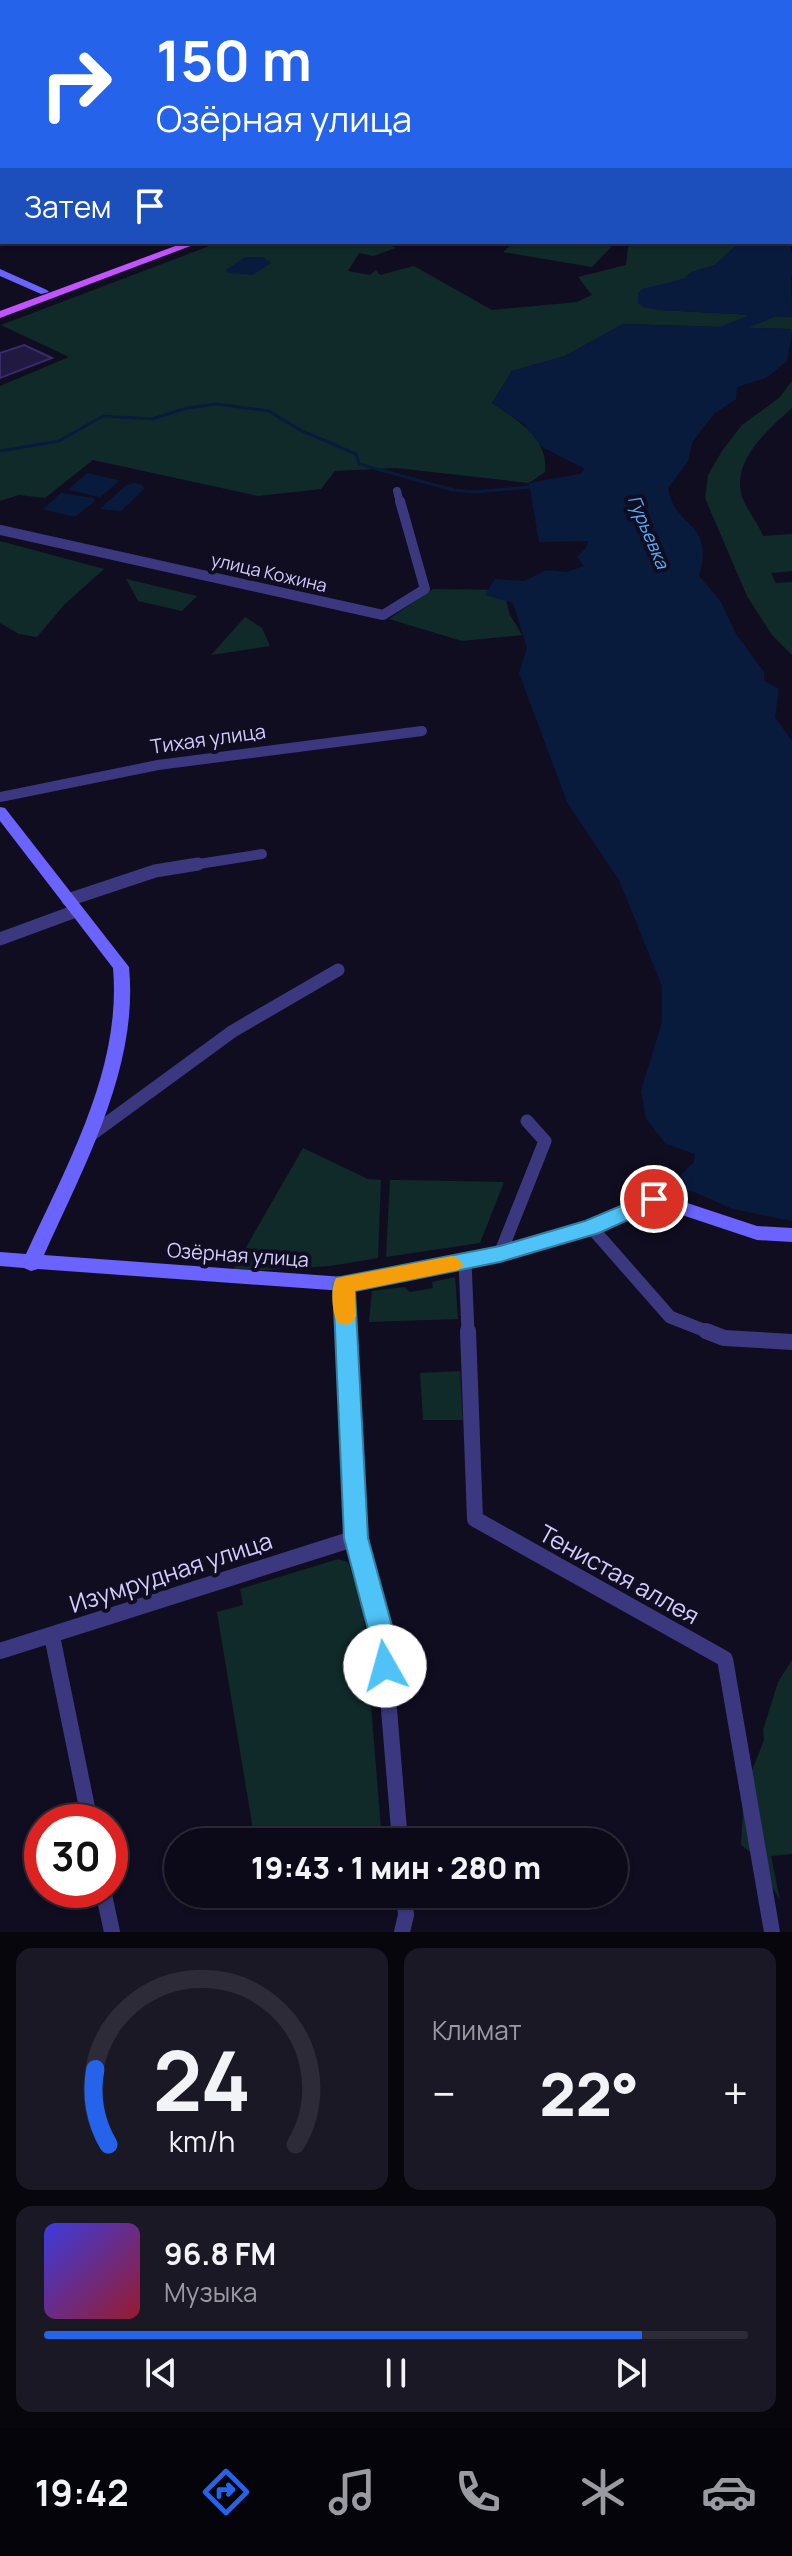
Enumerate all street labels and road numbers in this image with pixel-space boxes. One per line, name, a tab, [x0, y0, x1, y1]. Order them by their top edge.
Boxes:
street label: улица Кожина	[209, 547, 330, 597]
street label: Тихая улица	[149, 717, 267, 760]
street label: Озёрная улица	[166, 1236, 310, 1273]
street label: Тенистая аллея	[534, 1516, 706, 1631]
street label: Изумрудная улица	[65, 1523, 276, 1620]

